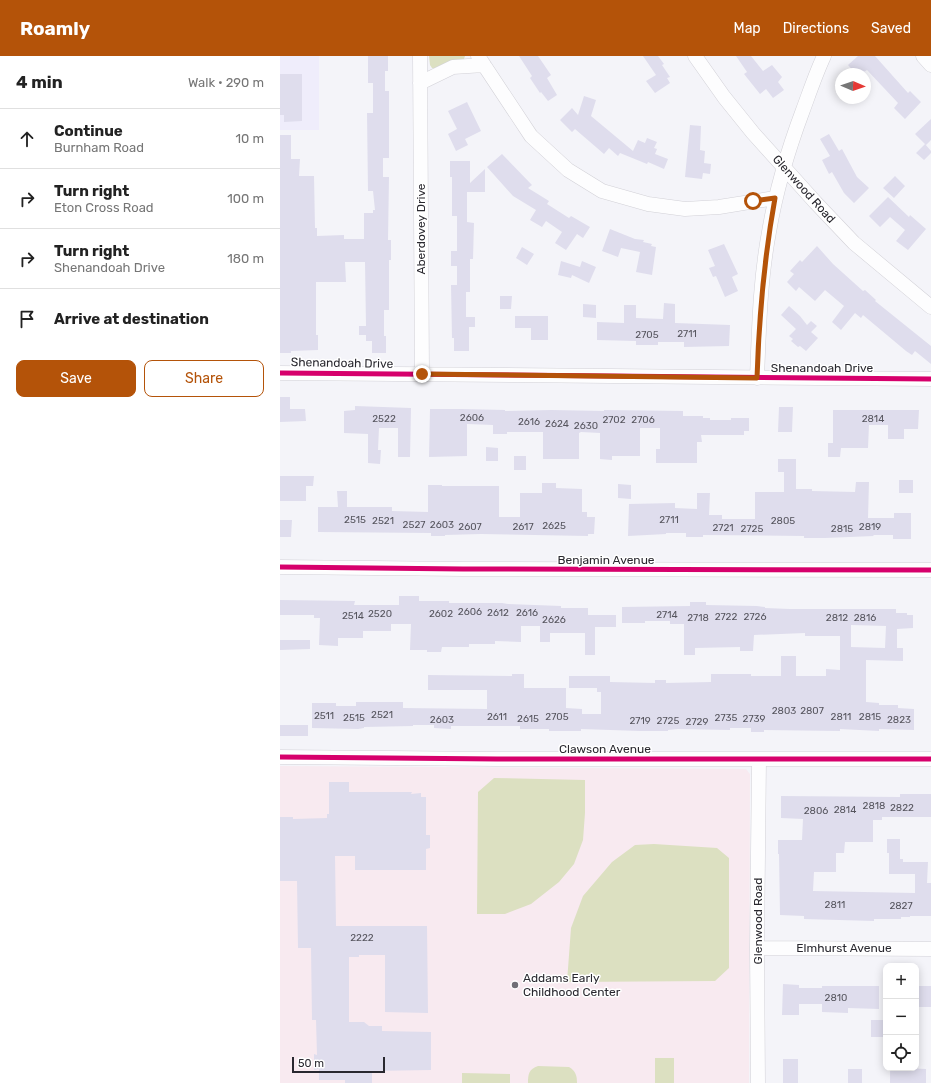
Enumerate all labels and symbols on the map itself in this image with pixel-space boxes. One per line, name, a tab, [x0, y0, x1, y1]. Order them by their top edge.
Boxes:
north arrow	[835, 68, 871, 104]
street label: Glenwood Road	[770, 152, 838, 226]
street label: Aberdovey Drive	[414, 183, 428, 275]
route start	[744, 192, 762, 210]
house number: 2711	[677, 328, 697, 340]
house number: 2705	[635, 329, 659, 341]
street label: Shenandoah Drive	[291, 355, 394, 371]
street label: Shenandoah Drive	[771, 361, 873, 375]
route end	[413, 365, 431, 383]
house number: 2606	[460, 412, 484, 424]
house number: 2522	[372, 413, 396, 425]
house number: 2814	[862, 413, 884, 425]
house number: 2702	[602, 414, 626, 426]
house number: 2706	[631, 414, 655, 426]
house number: 2616	[518, 416, 540, 428]
house number: 2624	[545, 418, 569, 430]
house number: 2630	[574, 420, 598, 432]
house number: 2515	[344, 514, 366, 526]
house number: 2711	[659, 514, 679, 526]
house number: 2521	[372, 515, 394, 527]
house number: 2805	[771, 515, 795, 527]
house number: 2527	[403, 519, 425, 531]
house number: 2603	[430, 519, 454, 531]
house number: 2625	[542, 520, 566, 532]
house number: 2607	[458, 521, 482, 533]
house number: 2617	[512, 521, 534, 533]
house number: 2819	[859, 521, 881, 533]
house number: 2721	[712, 522, 734, 534]
house number: 2725	[741, 523, 763, 535]
house number: 2815	[831, 523, 853, 535]
street label: Benjamin Avenue	[557, 553, 655, 567]
house number: 2606	[458, 606, 482, 618]
house number: 2612	[487, 607, 509, 619]
house number: 2616	[516, 607, 538, 619]
house number: 2520	[368, 608, 392, 620]
house number: 2602	[429, 608, 453, 620]
house number: 2714	[656, 609, 678, 621]
house number: 2514	[342, 610, 364, 622]
house number: 2722	[715, 611, 737, 623]
house number: 2726	[744, 611, 766, 623]
house number: 2718	[687, 612, 709, 624]
house number: 2812	[826, 612, 848, 624]
house number: 2816	[854, 612, 876, 624]
house number: 2626	[542, 614, 566, 626]
house number: 2803	[772, 705, 796, 717]
house number: 2807	[800, 705, 824, 717]
house number: 2521	[371, 709, 393, 721]
house number: 2511	[314, 710, 334, 722]
house number: 2611	[487, 711, 507, 723]
house number: 2705	[545, 711, 569, 723]
house number: 2811	[831, 711, 851, 723]
house number: 2815	[859, 711, 881, 723]
house number: 2515	[343, 712, 365, 724]
house number: 2735	[715, 712, 738, 724]
house number: 2615	[517, 713, 539, 725]
house number: 2739	[743, 713, 766, 725]
house number: 2603	[430, 714, 454, 726]
house number: 2823	[887, 714, 911, 726]
house number: 2719	[629, 715, 651, 727]
house number: 2725	[657, 715, 679, 727]
house number: 2729	[686, 716, 708, 728]
street label: Clawson Avenue	[559, 742, 651, 756]
house number: 2818	[863, 800, 885, 812]
house number: 2822	[890, 802, 914, 814]
house number: 2814	[834, 804, 856, 816]
house number: 2806	[804, 805, 828, 817]
street label: Glenwood Road	[751, 878, 765, 964]
house number: 2811	[825, 899, 845, 911]
house number: 2827	[889, 900, 913, 912]
house number: 2222	[350, 932, 374, 944]
street label: Elmhurst Avenue	[796, 941, 892, 955]
place label: Addams Early Childhood Center	[523, 971, 621, 999]
marker: Addams Early Childhood Center	[510, 980, 520, 990]
house number: 2810	[825, 992, 847, 1004]
scale bar	[292, 1055, 385, 1074]

